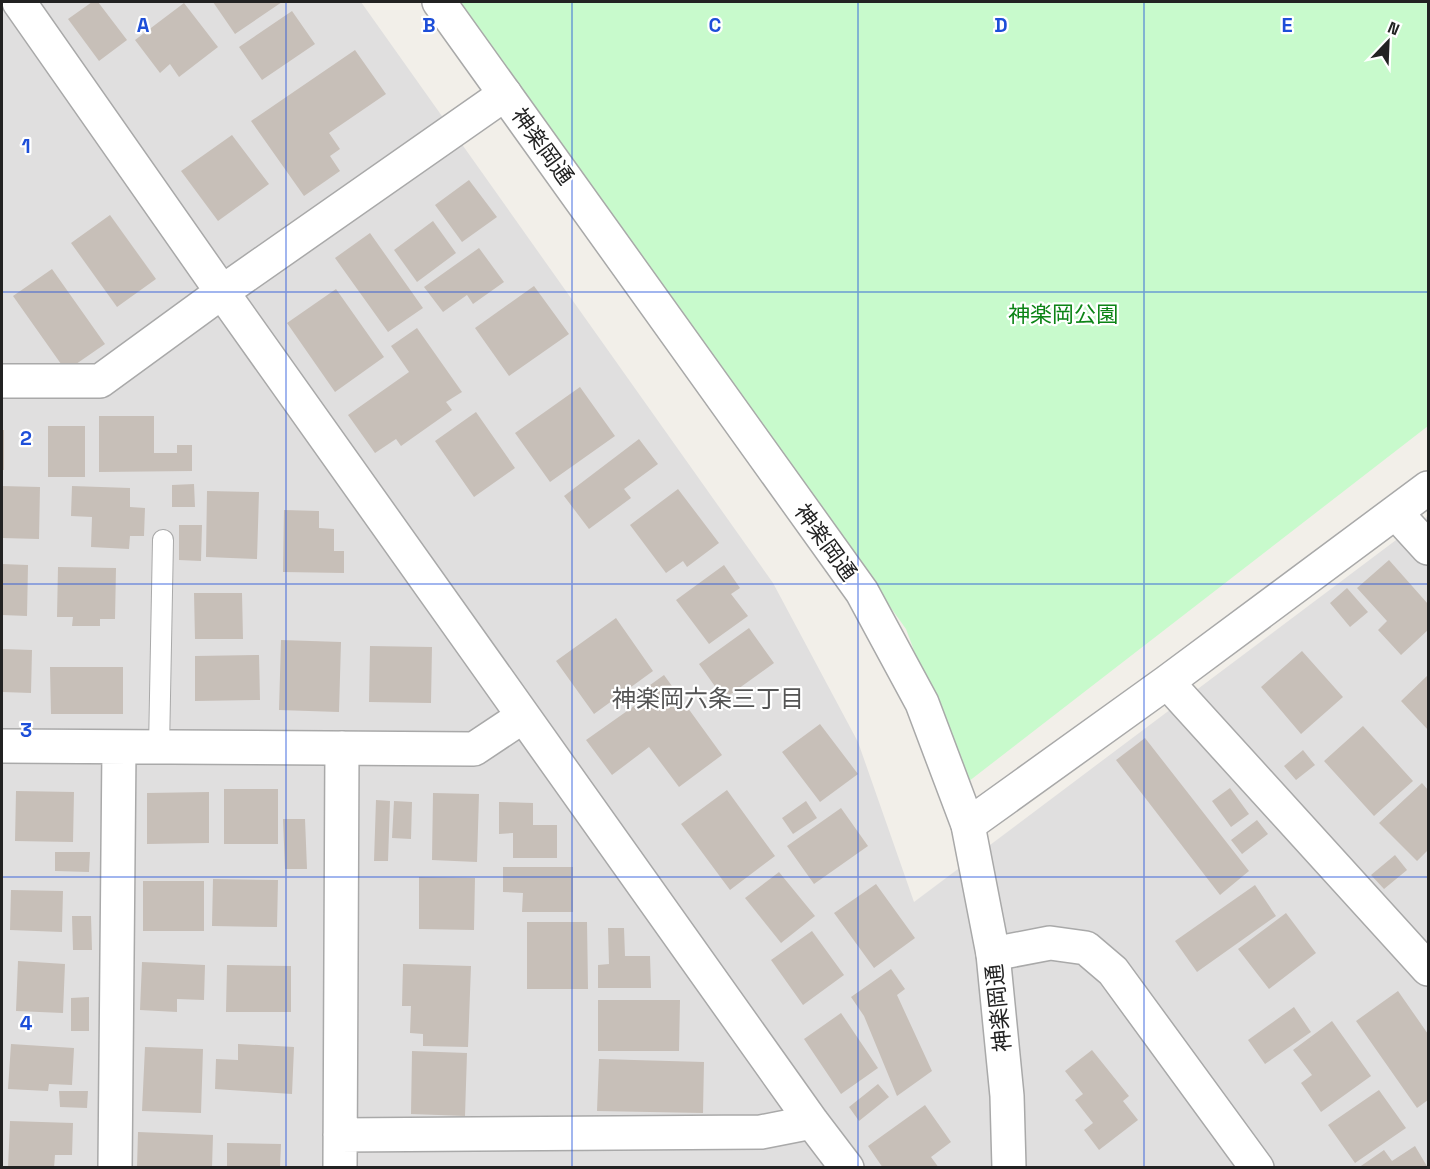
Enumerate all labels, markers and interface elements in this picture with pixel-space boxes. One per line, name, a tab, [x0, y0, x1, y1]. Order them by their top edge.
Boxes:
text: A	[137, 12, 150, 38]
text: B	[422, 12, 436, 38]
text: C	[709, 12, 722, 38]
text: D	[994, 12, 1008, 38]
text: E	[1281, 12, 1293, 38]
north arrow	[1358, 12, 1418, 72]
text: N	[1385, 17, 1403, 40]
street label: 神楽岡通	[506, 102, 580, 190]
text: 1	[21, 133, 31, 159]
park label: 神楽岡公園	[1008, 300, 1118, 328]
text: 2	[20, 425, 32, 451]
street label: 神楽岡通	[789, 498, 863, 586]
district label: 神楽岡六条三丁目	[612, 683, 804, 714]
text: 3	[20, 717, 32, 743]
street label: 神楽岡通	[979, 963, 1017, 1053]
text: 4	[20, 1010, 33, 1036]

